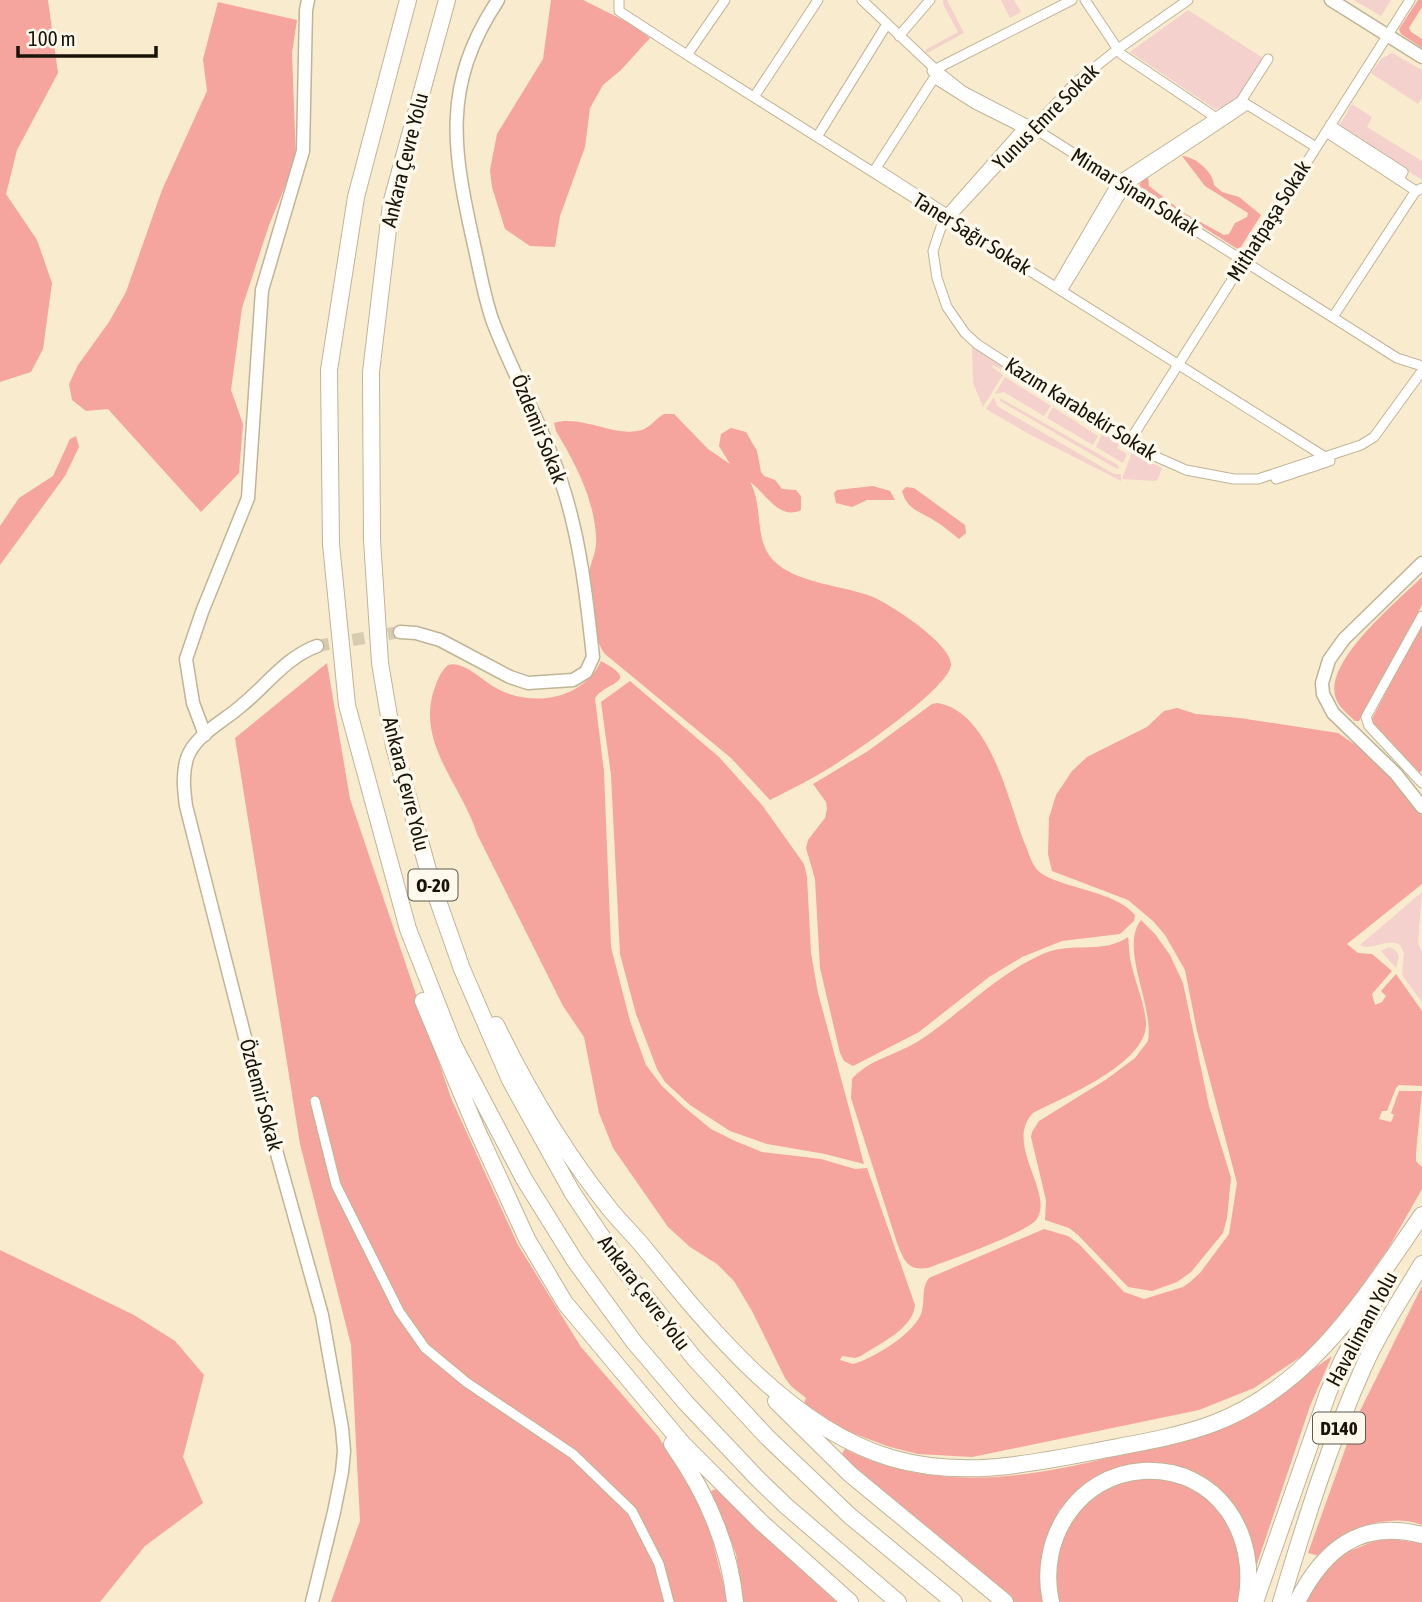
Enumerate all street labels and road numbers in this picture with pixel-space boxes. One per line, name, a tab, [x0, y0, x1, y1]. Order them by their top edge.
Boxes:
street label: Yunus Emre Sokak	[987, 58, 1103, 174]
street label: Ankara Çevre Yolu	[376, 90, 432, 229]
street label: Mimar Sinan Sokak	[1067, 142, 1204, 240]
street label: Mithatpaşa Sokak	[1222, 156, 1315, 285]
street label: Taner Sağır Sokak	[909, 187, 1036, 279]
street label: Kazım Karabekir Sokak	[1001, 352, 1162, 464]
street label: Özdemir Sokak	[507, 371, 573, 486]
street label: Ankara Çevre Yolu	[379, 714, 435, 853]
road number: O-20	[408, 870, 458, 900]
street label: Özdemir Sokak	[235, 1036, 288, 1153]
street label: Ankara Çevre Yolu	[594, 1230, 696, 1355]
street label: Havalimanı Yolu	[1321, 1267, 1402, 1390]
road number: D140	[1313, 1412, 1365, 1444]

